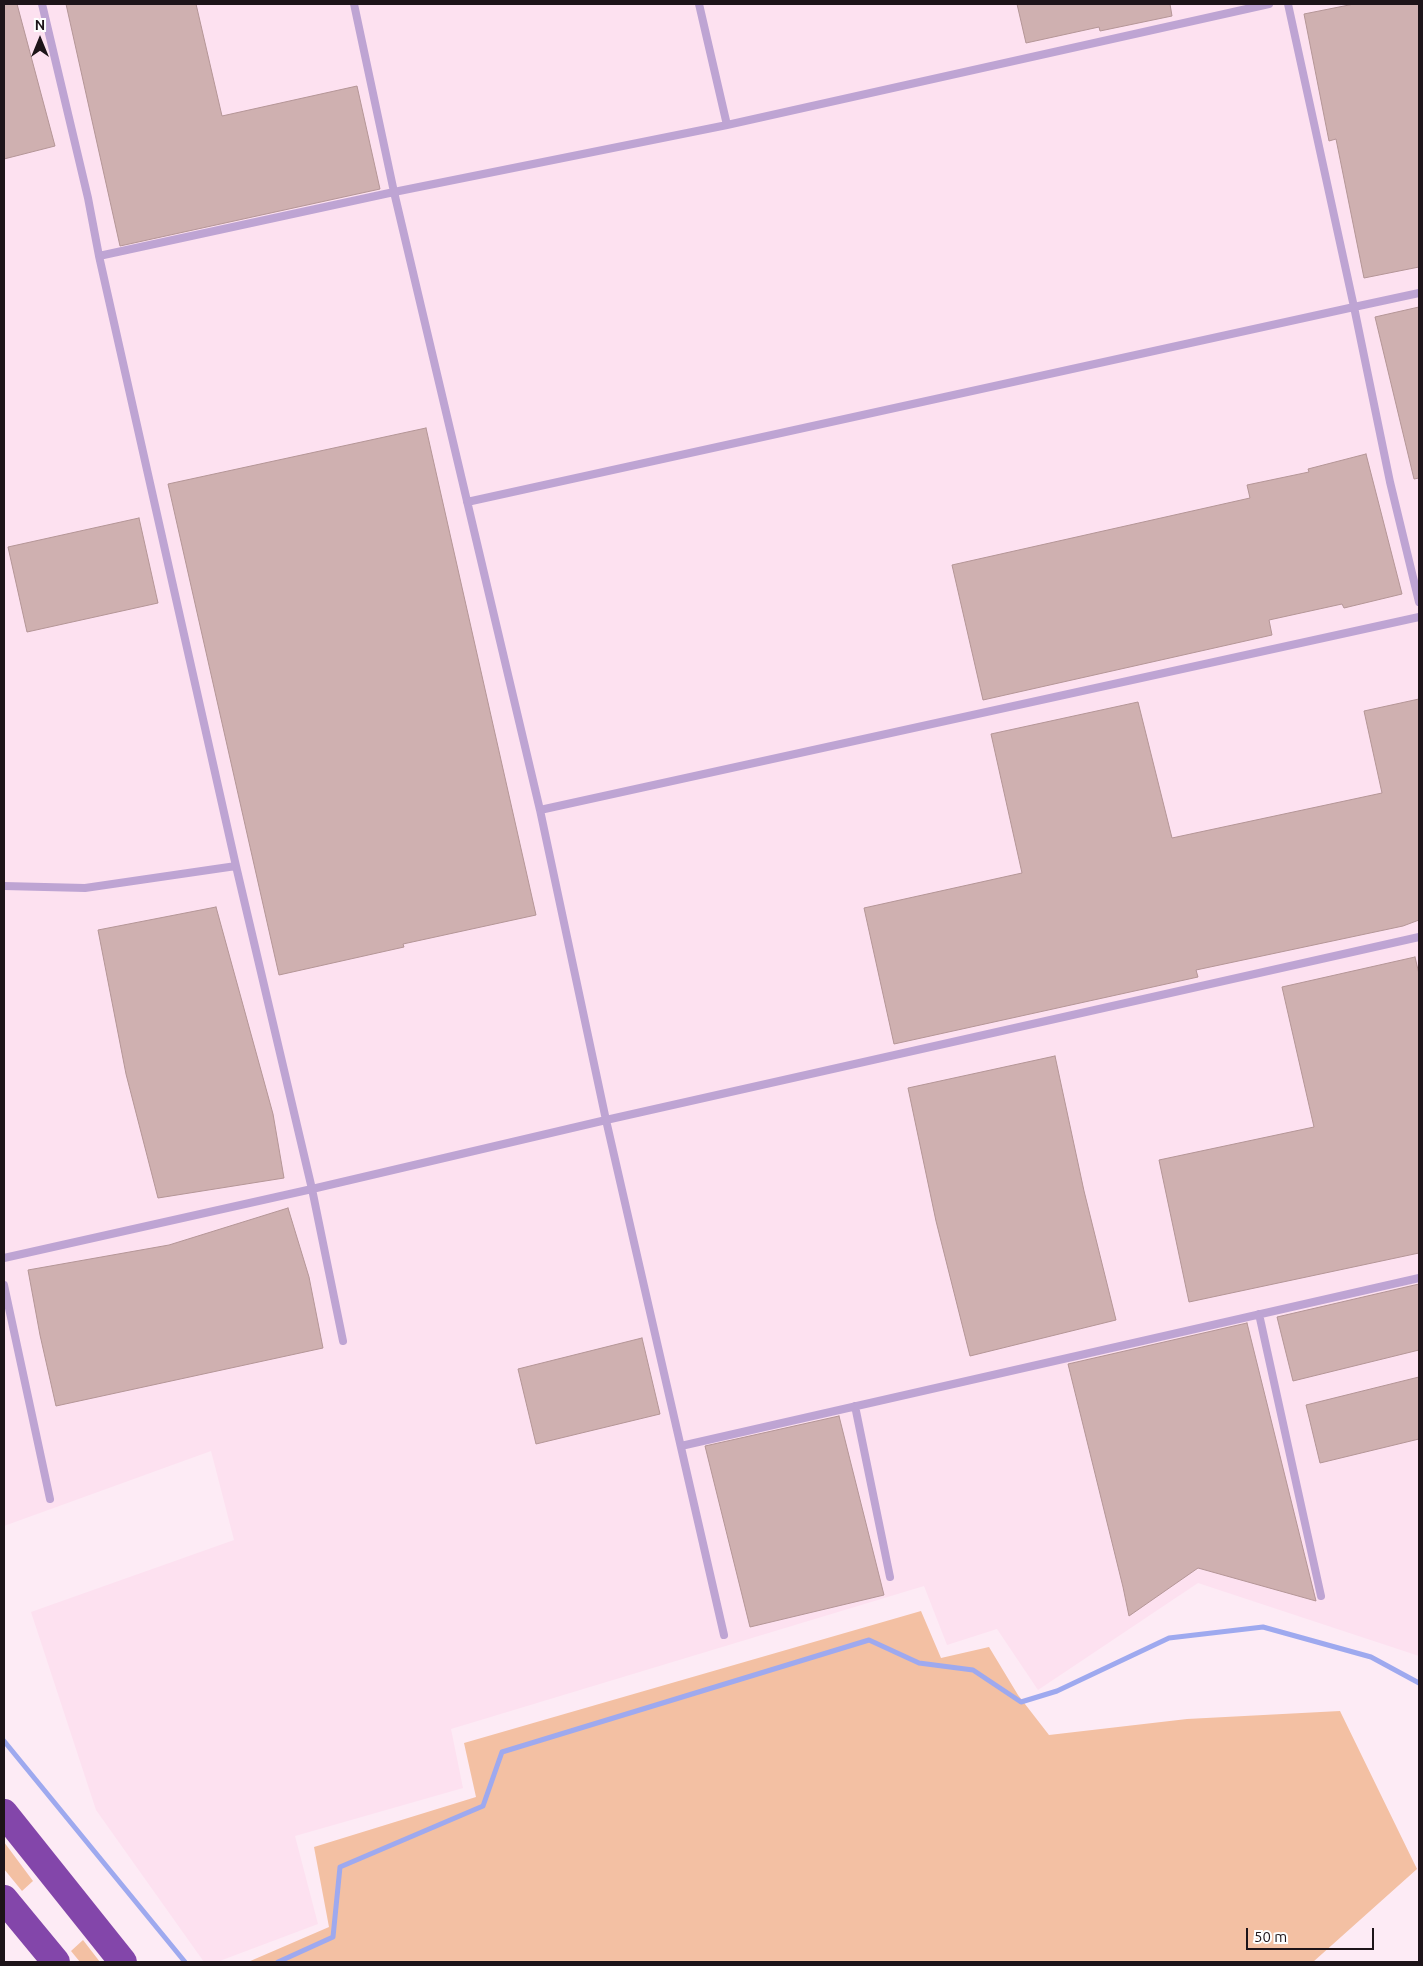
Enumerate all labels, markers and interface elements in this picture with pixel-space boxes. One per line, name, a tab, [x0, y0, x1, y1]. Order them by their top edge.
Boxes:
north arrow	[15, 15, 65, 65]
text: N	[35, 17, 45, 33]
scale bar	[1248, 1918, 1376, 1950]
text: 50 m	[1254, 1928, 1287, 1945]

